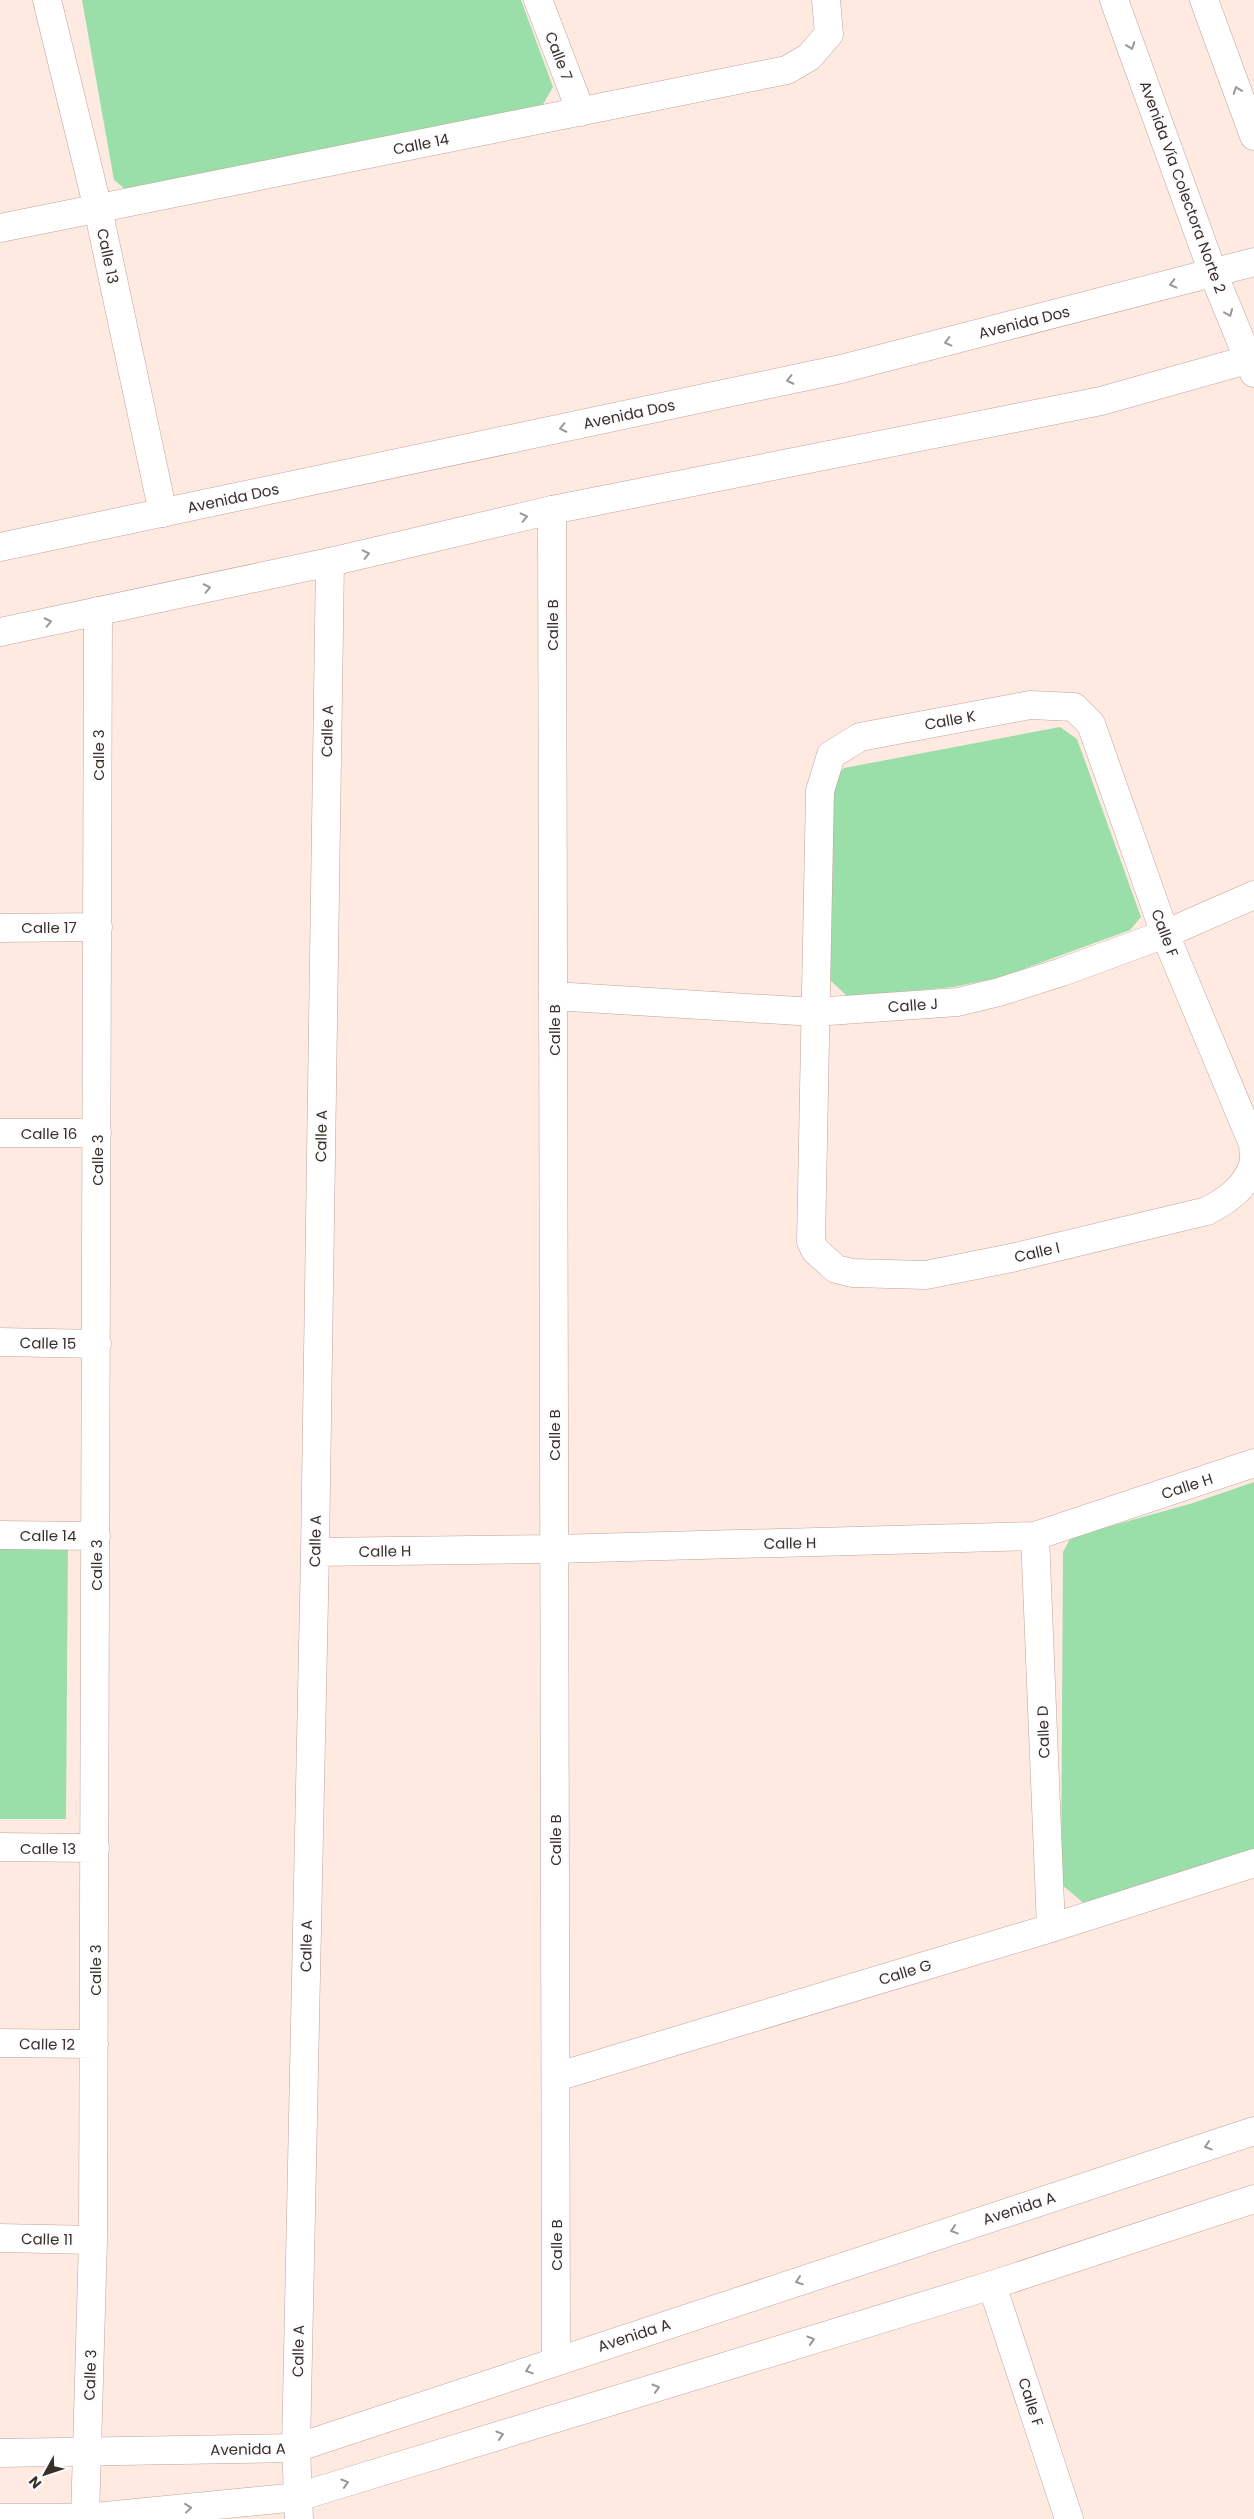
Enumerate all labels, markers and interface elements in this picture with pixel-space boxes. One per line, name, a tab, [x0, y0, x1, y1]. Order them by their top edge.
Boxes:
street label: Calle 7	[540, 29, 578, 83]
one-way arrow	[1125, 41, 1135, 50]
street label: Avenida Vía Colectora Norte 2	[1135, 78, 1231, 296]
one-way arrow	[1233, 87, 1243, 95]
street label: Calle 14	[391, 128, 451, 160]
street label: Calle 13	[92, 226, 124, 286]
one-way arrow	[1170, 278, 1178, 288]
street label: Avenida Dos	[976, 300, 1072, 343]
one-way arrow	[1223, 308, 1234, 317]
one-way arrow	[944, 336, 953, 346]
one-way arrow	[786, 374, 795, 385]
street label: Avenida Dos	[581, 394, 677, 434]
one-way arrow	[558, 422, 567, 433]
street label: Avenida Dos	[185, 478, 281, 518]
one-way arrow	[519, 512, 528, 523]
one-way arrow	[361, 549, 370, 560]
one-way arrow	[202, 583, 211, 594]
street label: Calle B	[542, 599, 563, 651]
one-way arrow	[43, 617, 52, 627]
street label: Calle A	[316, 705, 338, 757]
street label: Calle K	[923, 705, 977, 735]
street label: Calle 3	[88, 729, 109, 781]
street label: Calle F	[1146, 906, 1184, 960]
street label: Calle 17	[21, 917, 77, 938]
street label: Calle J	[887, 993, 939, 1017]
street label: Calle B	[544, 1004, 565, 1056]
street label: Calle A	[310, 1110, 332, 1162]
street label: Calle 16	[21, 1123, 77, 1144]
street label: Calle 3	[87, 1134, 108, 1186]
street label: Calle I	[1012, 1237, 1062, 1267]
street label: Calle 15	[20, 1332, 76, 1354]
street label: Calle B	[544, 1409, 565, 1461]
street label: Calle H	[1159, 1468, 1215, 1504]
street label: Calle A	[304, 1515, 326, 1567]
street label: Calle 14	[20, 1525, 76, 1546]
street label: Calle H	[763, 1532, 817, 1554]
street label: Calle 3	[86, 1539, 107, 1591]
street label: Calle H	[358, 1540, 412, 1562]
street label: Calle D	[1032, 1705, 1054, 1759]
street label: Calle B	[545, 1814, 566, 1866]
street label: Calle 13	[20, 1838, 76, 1859]
street label: Calle A	[295, 1920, 317, 1972]
street label: Calle 3	[85, 1944, 106, 1996]
street label: Calle G	[876, 1954, 934, 1990]
street label: Calle 12	[19, 2033, 75, 2055]
one-way arrow	[1204, 2141, 1212, 2151]
street label: Avenida A	[980, 2186, 1058, 2230]
street label: Calle B	[546, 2219, 567, 2271]
one-way arrow	[950, 2224, 958, 2234]
street label: Calle 11	[21, 2228, 73, 2250]
one-way arrow	[796, 2275, 804, 2285]
street label: Avenida A	[595, 2313, 673, 2357]
street label: Calle A	[287, 2325, 309, 2377]
one-way arrow	[806, 2336, 815, 2346]
street label: Calle 3	[79, 2349, 101, 2401]
one-way arrow	[525, 2364, 533, 2374]
street label: Calle F	[1013, 2375, 1049, 2429]
one-way arrow	[651, 2383, 659, 2393]
one-way arrow	[496, 2431, 504, 2441]
street label: Avenida A	[210, 2438, 286, 2460]
north arrow	[20, 2449, 70, 2499]
text: N	[24, 2472, 46, 2493]
one-way arrow	[340, 2478, 349, 2488]
one-way arrow	[185, 2503, 193, 2514]

